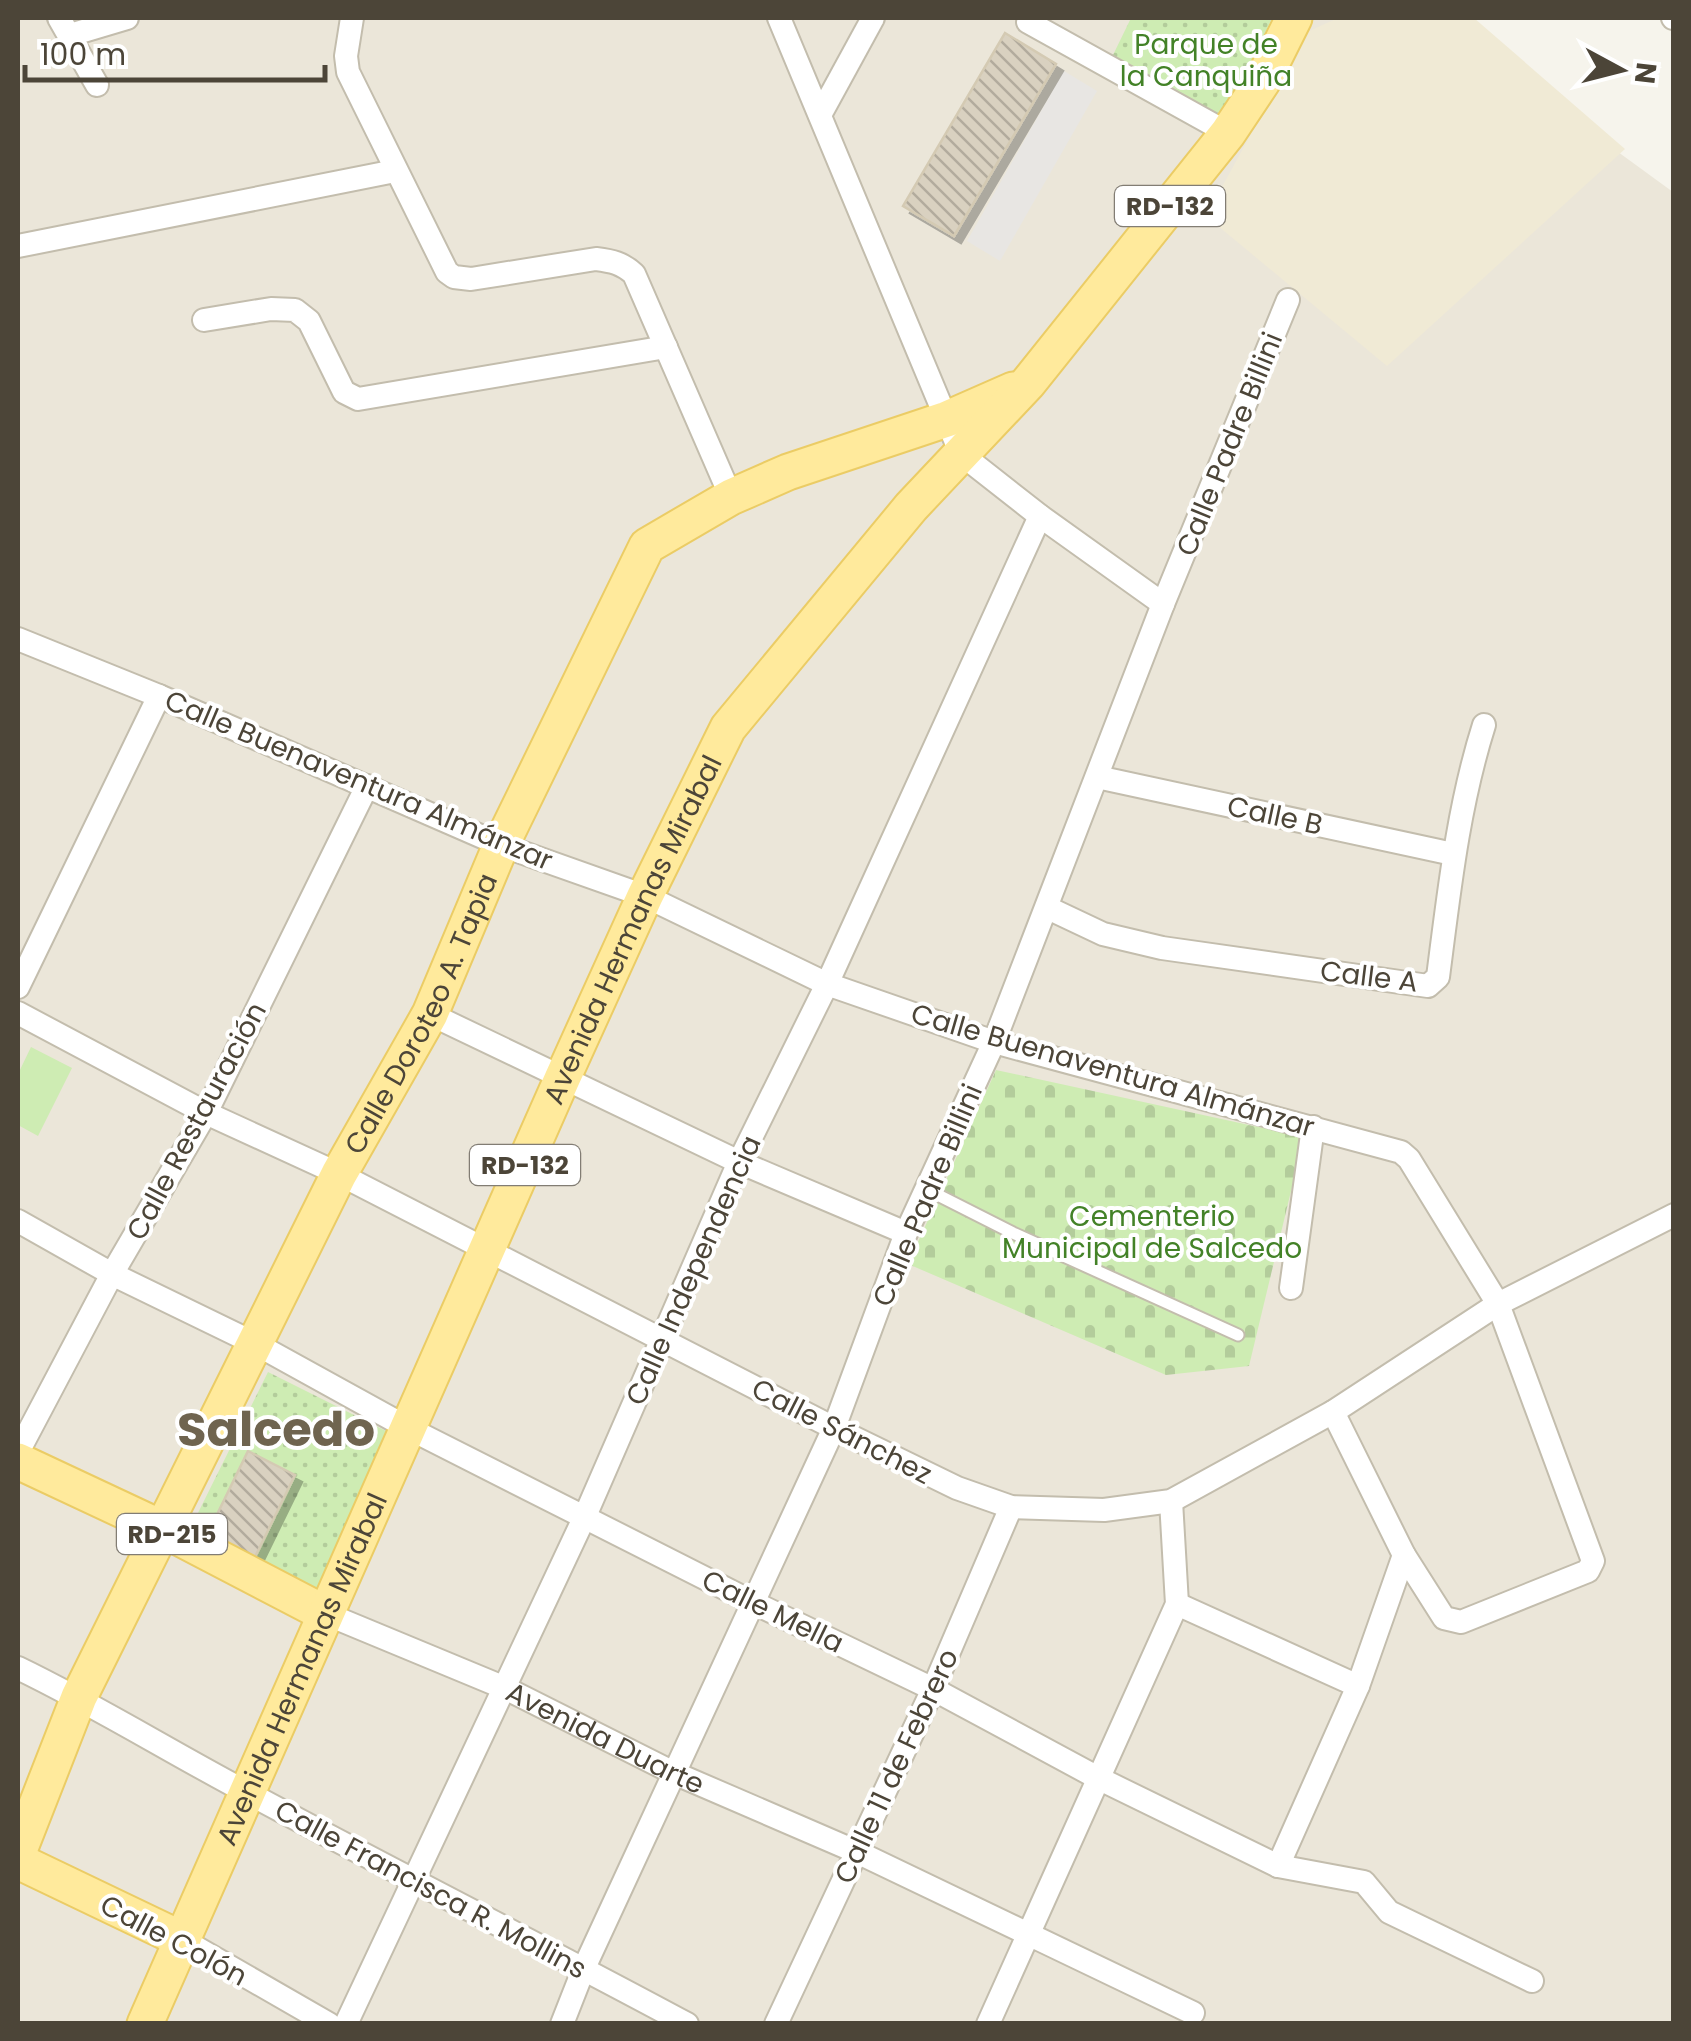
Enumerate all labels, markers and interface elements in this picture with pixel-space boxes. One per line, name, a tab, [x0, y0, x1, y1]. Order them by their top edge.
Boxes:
scale bar	[25, 20, 325, 82]
north arrow	[1571, 20, 1671, 120]
park label: Parque de la Canquiña	[1120, 25, 1292, 96]
text: 100 m	[40, 33, 126, 76]
text: N	[1625, 60, 1666, 86]
road number: RD-132	[1115, 186, 1225, 226]
street label: Calle Padre Billini	[1167, 327, 1292, 562]
street label: Calle Buenaventura Almánzar	[159, 681, 559, 880]
street label: Avenida Hermanas Mirabal	[534, 749, 731, 1110]
street label: Calle B	[1224, 786, 1326, 845]
street label: Calle Doroteo A. Tapia	[335, 867, 507, 1162]
street label: Calle A	[1318, 951, 1420, 1002]
street label: Calle Buenaventura Almánzar	[907, 994, 1319, 1147]
street label: Calle Restauración	[117, 995, 276, 1247]
street label: Calle Padre Billini	[863, 1078, 992, 1312]
street label: Calle Independencia	[616, 1129, 771, 1411]
road number: RD-132	[470, 1145, 580, 1185]
park label: Cementerio Municipal de Salcedo	[1002, 1197, 1302, 1268]
street label: Calle Sánchez	[745, 1369, 939, 1494]
district label: Salcedo	[177, 1396, 375, 1463]
street label: Avenida Hermanas Mirabal	[207, 1487, 397, 1852]
road number: RD-215	[117, 1514, 227, 1554]
street label: Calle Mella	[695, 1560, 850, 1663]
street label: Calle 11 de Febrero	[825, 1642, 968, 1890]
street label: Avenida Duarte	[499, 1673, 710, 1804]
street label: Calle Francisca R. Mollins	[268, 1791, 594, 1988]
street label: Calle Colón	[93, 1885, 254, 1996]

